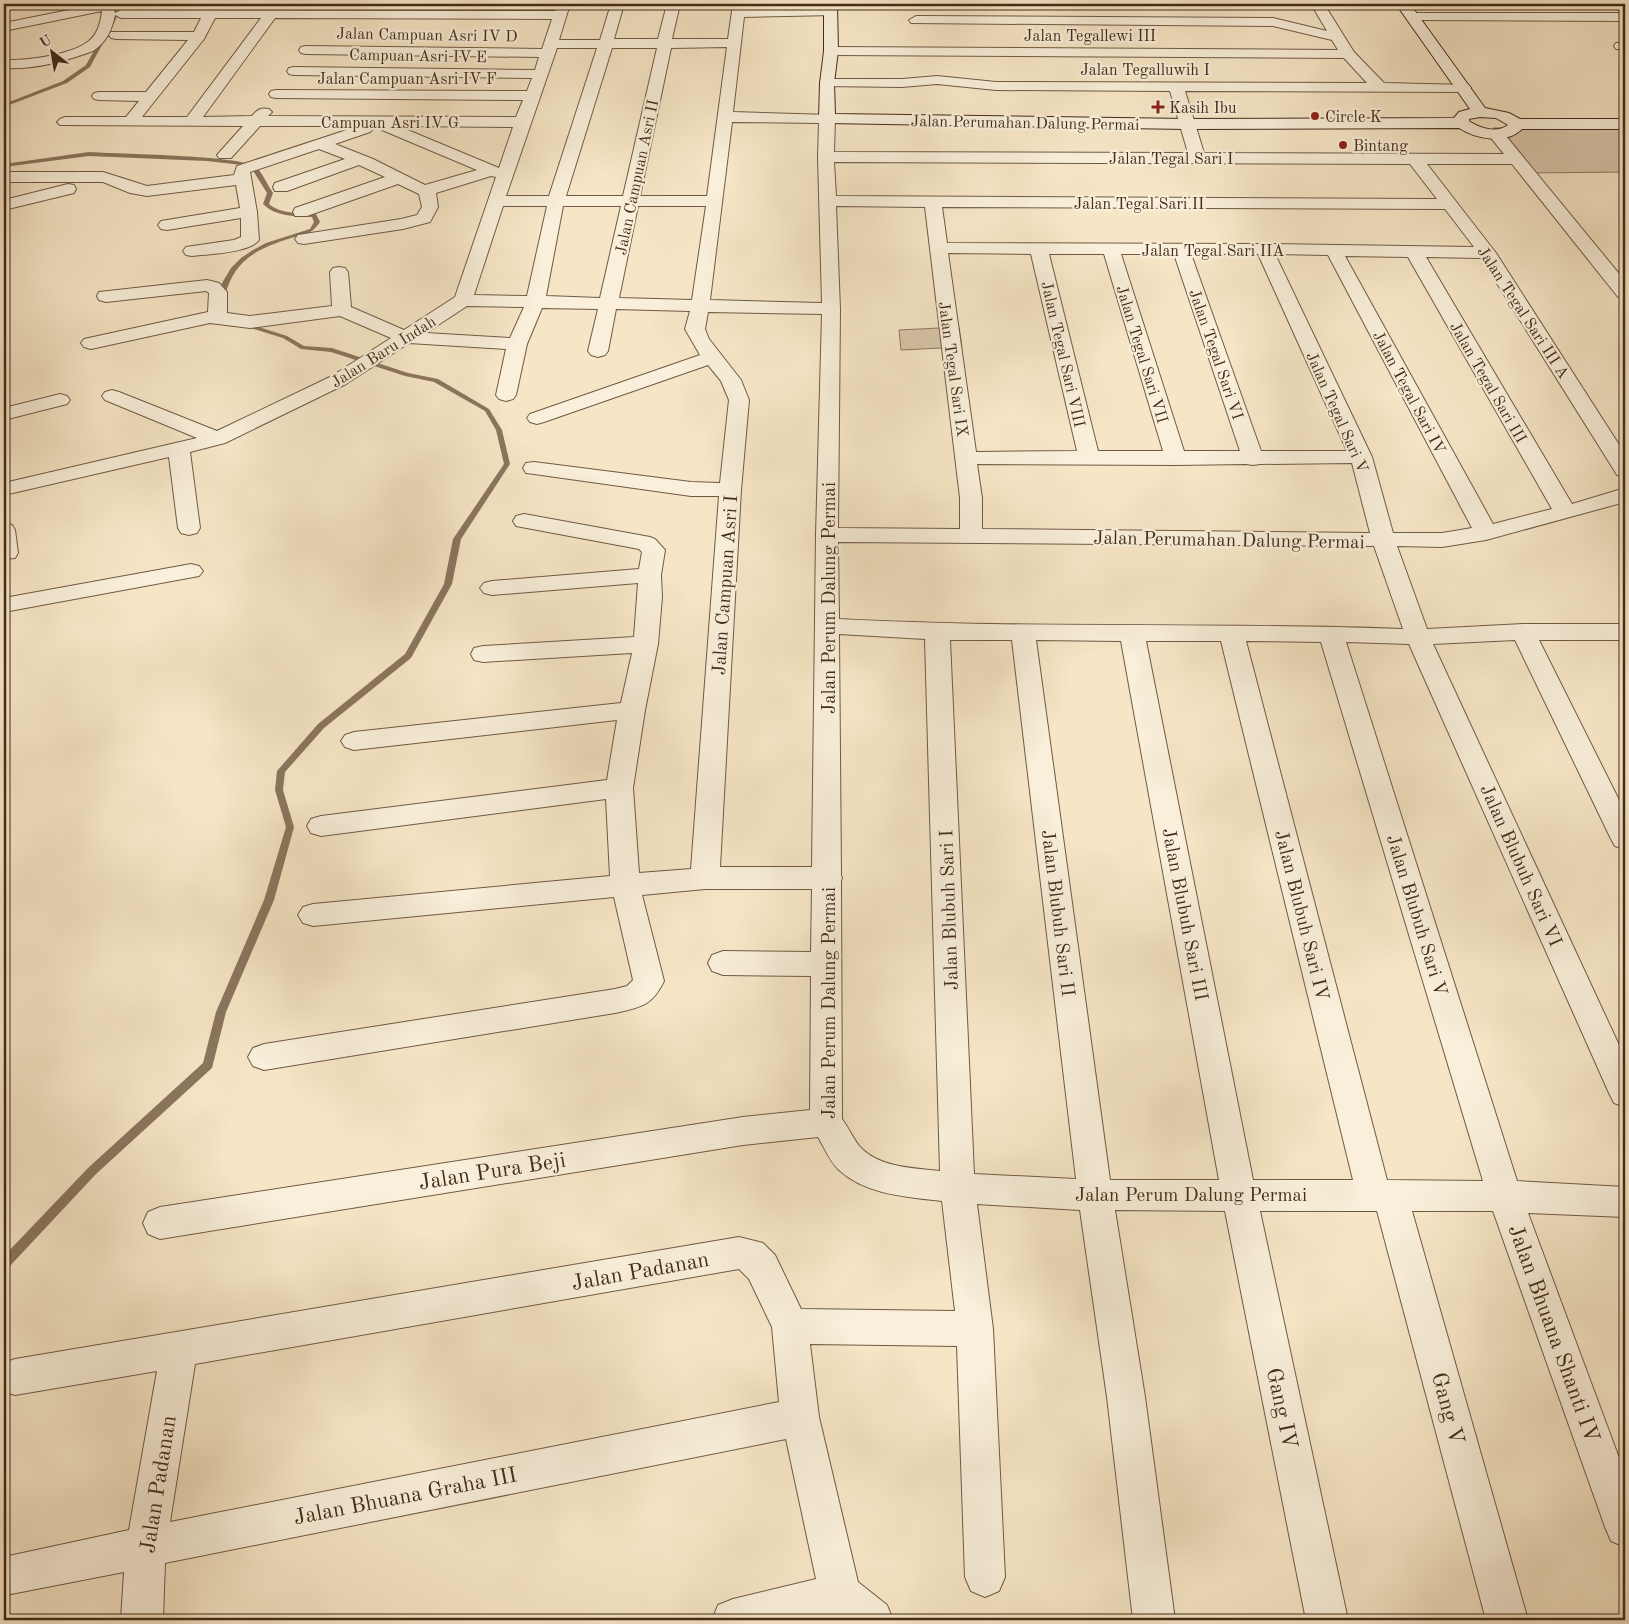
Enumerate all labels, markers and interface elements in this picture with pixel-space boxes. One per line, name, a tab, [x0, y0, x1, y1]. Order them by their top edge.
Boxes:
street label: Jalan Campuan Asri IV D	[336, 26, 518, 46]
north arrow	[28, 28, 78, 78]
street label: Jalan Tegallewi III	[1024, 29, 1156, 45]
text: U	[37, 33, 54, 51]
street label: Campuan Asri IV E	[349, 48, 487, 66]
street label: Jalan Tegalluwih I	[1080, 63, 1210, 79]
street label: Jalan Campuan Asri IV F	[317, 72, 497, 88]
street label: Jalan Campuan Asri II	[614, 98, 662, 256]
marker: Kasih Ibu	[1151, 100, 1165, 114]
place label: Kasih Ibu	[1169, 101, 1237, 117]
marker: Circle K	[1309, 110, 1321, 122]
place label: Circle K	[1325, 110, 1382, 126]
street label: Jalan Perumahan Dalung Permai	[911, 114, 1139, 134]
street label: Campuan Asri IV G	[321, 116, 460, 132]
marker: Bintang	[1337, 139, 1349, 151]
place label: Bintang	[1353, 139, 1408, 155]
street label: Jalan Tegal Sari I	[1109, 152, 1233, 168]
street label: Jalan Tegal Sari II	[1074, 197, 1204, 213]
street label: Jalan Tegal Sari III A	[1474, 242, 1574, 382]
street label: Jalan Tegal Sari IIA	[1142, 244, 1284, 260]
street label: Jalan Tegal Sari VIII	[1037, 280, 1087, 429]
street label: Jalan Tegal Sari VII	[1113, 284, 1170, 425]
street label: Jalan Tegal Sari VI	[1185, 287, 1245, 422]
street label: Jalan Tegal Sari IX	[935, 301, 969, 438]
street label: Jalan Baru Indah	[329, 314, 440, 391]
street label: Jalan Tegal Sari III	[1446, 318, 1532, 446]
street label: Jalan Tegal Sari IV	[1369, 329, 1447, 457]
street label: Jalan Tegal Sari V	[1302, 350, 1370, 476]
street label: Jalan Perum Dalung Permai	[821, 482, 840, 714]
street label: Jalan Campuan Asri I	[711, 495, 742, 676]
street label: Jalan Perumahan Dalung Permai	[1093, 530, 1365, 553]
street label: Jalan Blubuh Sari VI	[1475, 782, 1564, 950]
street label: Jalan Blubuh Sari III	[1157, 827, 1210, 1002]
street label: Jalan Blubuh Sari IV	[1270, 828, 1331, 1003]
street label: Jalan Blubuh Sari I	[938, 829, 963, 990]
street label: Jalan Blubuh Sari II	[1037, 829, 1076, 998]
street label: Jalan Blubuh Sari V	[1382, 833, 1449, 999]
street label: Jalan Perum Dalung Permai	[821, 887, 840, 1119]
street label: Jalan Pura Beji	[417, 1149, 567, 1194]
street label: Jalan Perum Dalung Permai	[1075, 1187, 1307, 1206]
street label: Jalan Bhuana Shanti IV	[1503, 1222, 1603, 1446]
street label: Jalan Padanan	[570, 1249, 711, 1295]
street label: Gang IV	[1262, 1366, 1300, 1451]
street label: Gang V	[1427, 1370, 1467, 1447]
street label: Jalan Padanan	[137, 1414, 181, 1555]
street label: Jalan Bhuana Graha III	[292, 1465, 519, 1529]

